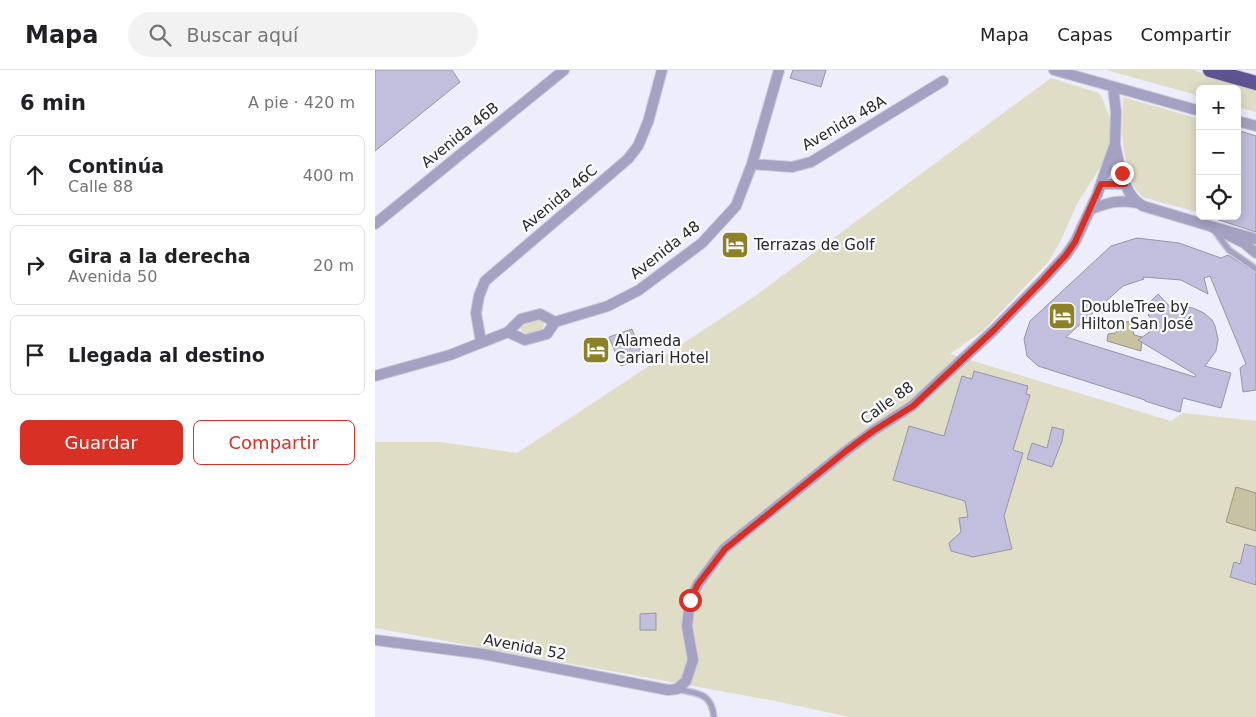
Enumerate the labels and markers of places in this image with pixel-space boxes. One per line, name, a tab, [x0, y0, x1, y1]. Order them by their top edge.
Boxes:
hotel icon: Terrazas de Golf	[720, 230, 750, 260]
place label: Terrazas de Golf	[753, 236, 875, 254]
place label: DoubleTree by Hilton San José	[1081, 298, 1194, 333]
hotel icon: DoubleTree by Hilton San José	[1047, 301, 1077, 331]
place label: Alameda Cariari Hotel	[615, 332, 709, 367]
hotel icon: Alameda Cariari Hotel	[581, 335, 611, 365]

